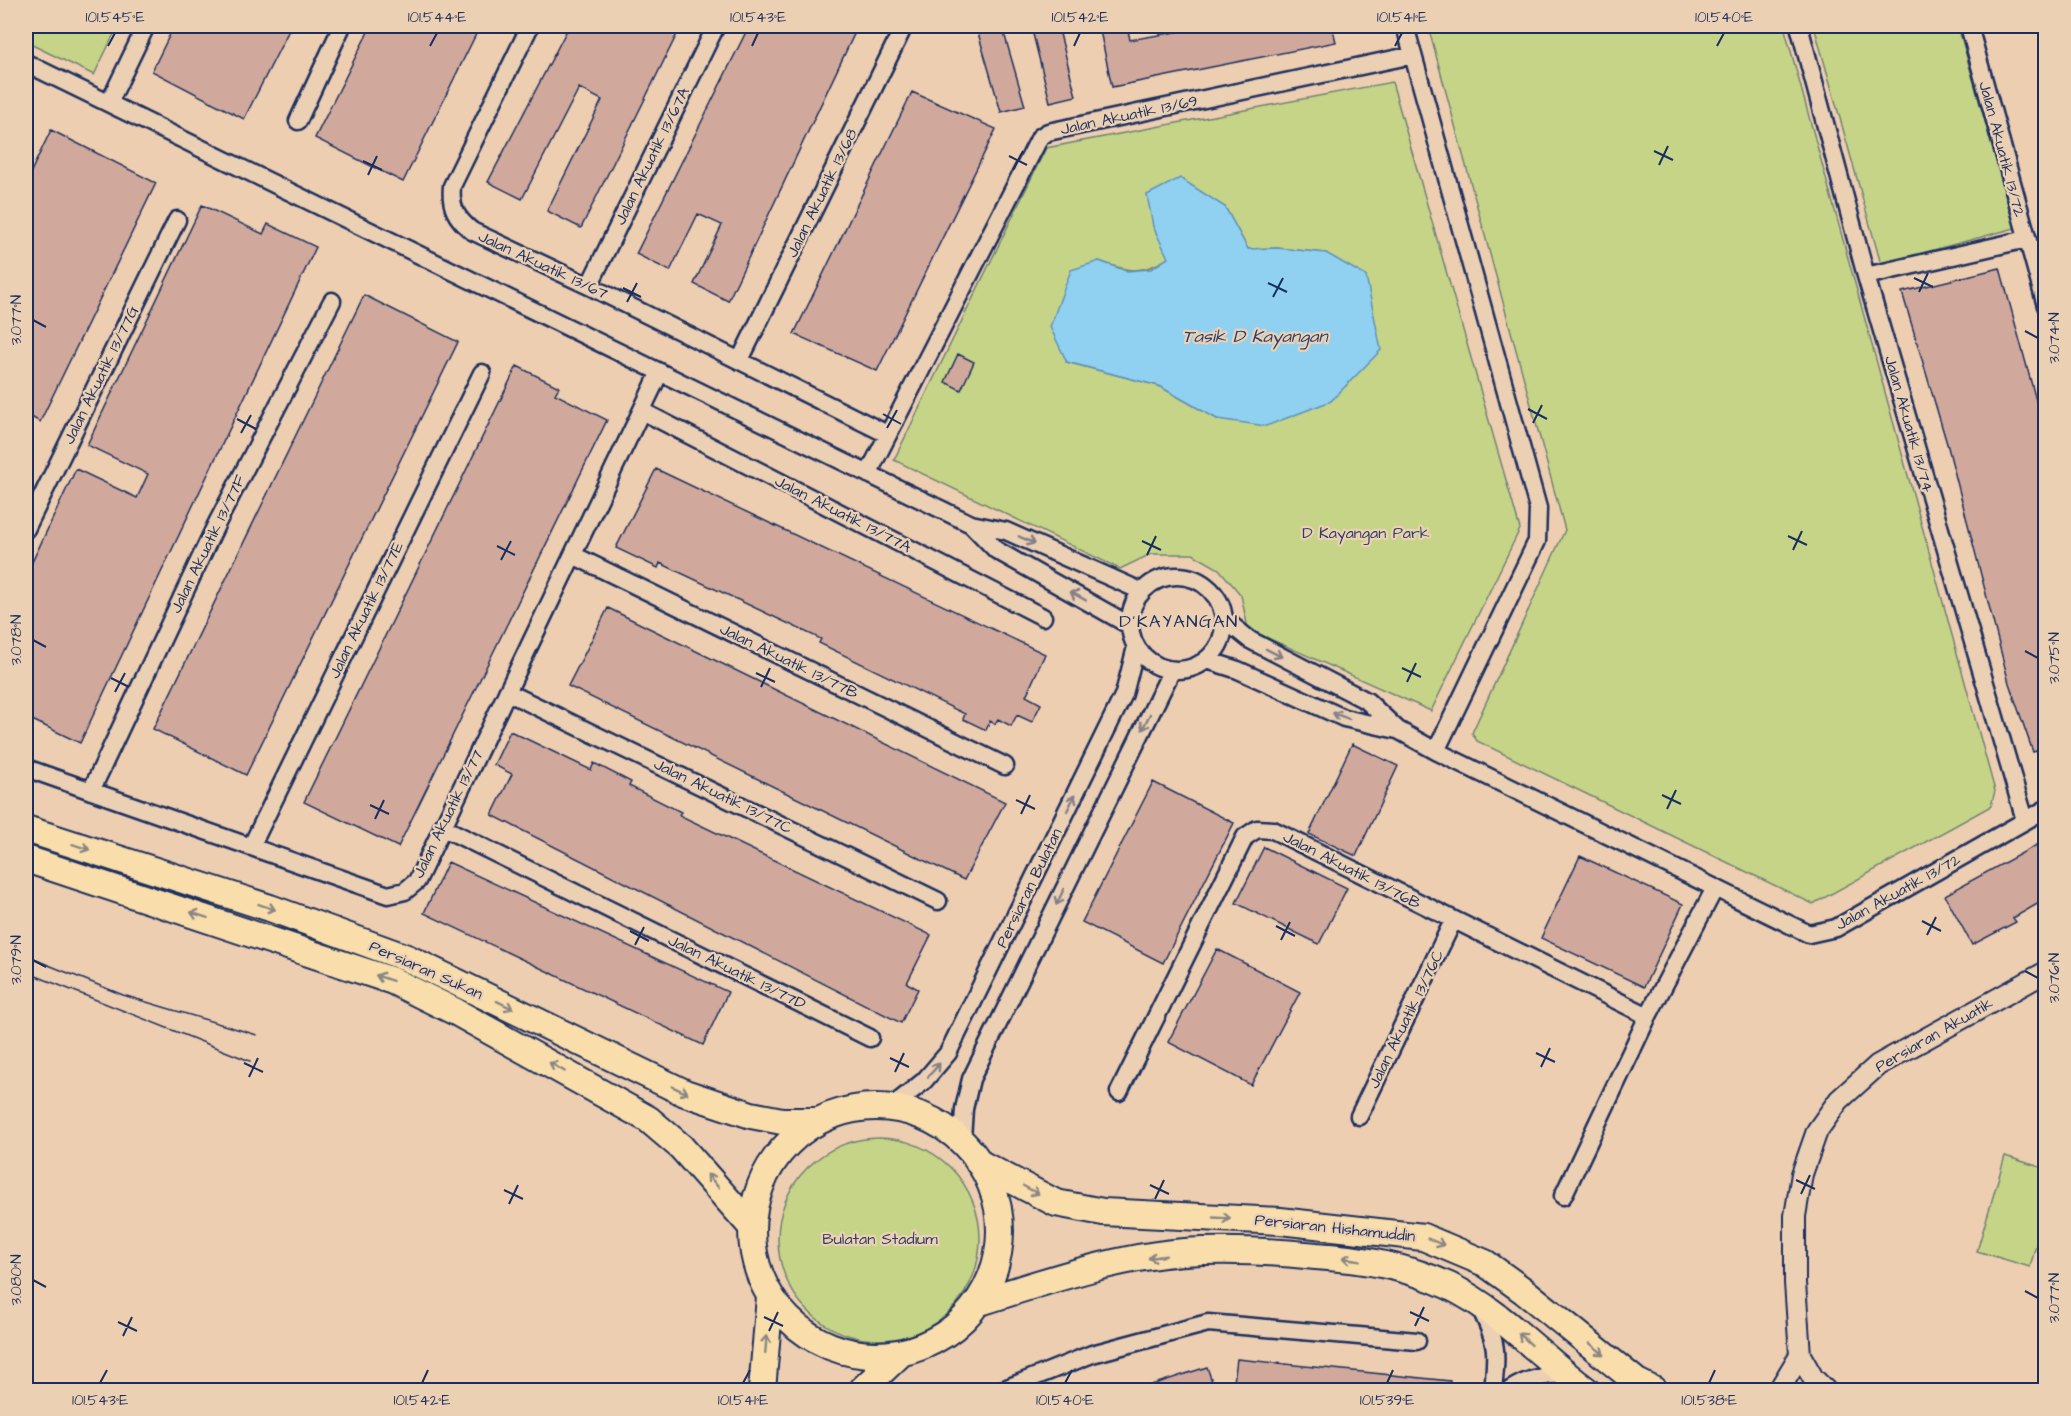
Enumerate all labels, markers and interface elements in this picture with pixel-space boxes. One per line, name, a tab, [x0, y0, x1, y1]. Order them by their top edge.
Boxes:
text: 101.545°E	[85, 7, 145, 28]
text: 101.544°E	[408, 7, 466, 28]
text: 101.543°E	[730, 7, 786, 28]
text: 101.542°E	[1052, 7, 1109, 28]
text: 101.541°E	[1377, 7, 1427, 28]
text: 101.540°E	[1695, 7, 1753, 28]
street label: Jalan Akuatik 13/72	[1973, 79, 2031, 219]
street label: Jalan Akuatik 13/67A	[609, 83, 695, 229]
street label: Jalan Akuatik 13/69	[1058, 90, 1200, 140]
street label: Jalan Akuatik 13/68	[781, 125, 863, 261]
street label: Jalan Akuatik 13/67	[475, 225, 611, 305]
text: 3.077°N	[6, 295, 27, 345]
street label: Jalan Akuatik 13/77G	[58, 302, 144, 448]
text: 3.074°N	[2044, 312, 2065, 364]
water label: Tasik D Kayangan	[1183, 324, 1329, 350]
street label: Jalan Akuatik 13/74	[1879, 353, 1939, 495]
street label: Jalan Akuatik 13/77A	[771, 470, 915, 558]
street label: Jalan Akuatik 13/77F	[165, 471, 251, 617]
park label: D Kayangan Park	[1302, 522, 1430, 545]
one-way arrow	[1017, 535, 1035, 546]
street label: Jalan Akuatik 13/77E	[323, 537, 409, 682]
one-way arrow	[1070, 590, 1087, 602]
district label: D'KAYANGAN	[1119, 609, 1239, 634]
text: 3.078°N	[6, 615, 27, 665]
street label: Jalan Akuatik 13/77B	[716, 618, 863, 704]
text: 3.075°N	[2044, 632, 2065, 684]
one-way arrow	[1264, 647, 1282, 659]
one-way arrow	[1333, 710, 1351, 721]
one-way arrow	[1140, 713, 1152, 731]
street label: Jalan Akuatik 13/77	[407, 746, 489, 882]
street label: Jalan Akuatik 13/77C	[650, 753, 796, 839]
one-way arrow	[1065, 795, 1077, 813]
street label: Persiaran Bulatan	[991, 825, 1067, 951]
street label: Jalan Akuatik 13/76B	[1279, 826, 1425, 915]
one-way arrow	[71, 842, 90, 853]
street label: Jalan Akuatik 13/72	[1832, 849, 1964, 935]
one-way arrow	[1054, 888, 1066, 906]
one-way arrow	[257, 902, 276, 913]
one-way arrow	[190, 909, 209, 920]
street label: Jalan Akuatik 13/77D	[664, 929, 810, 1015]
text: 3.079°N	[6, 935, 27, 985]
street label: Persiaran Sukan	[366, 935, 486, 1005]
street label: Jalan Akuatik 13/76C	[1363, 946, 1449, 1092]
text: 3.076°N	[2044, 953, 2065, 1003]
one-way arrow	[375, 972, 394, 983]
street label: Persiaran Akuatik	[1871, 992, 1997, 1078]
one-way arrow	[495, 1000, 513, 1012]
one-way arrow	[549, 1061, 566, 1073]
one-way arrow	[927, 1063, 941, 1078]
one-way arrow	[671, 1085, 689, 1097]
one-way arrow	[707, 1173, 720, 1189]
one-way arrow	[1022, 1184, 1039, 1196]
street label: Persiaran Hishamuddin	[1254, 1209, 1416, 1247]
one-way arrow	[1211, 1213, 1231, 1224]
park label: Bulatan Stadium	[822, 1228, 938, 1250]
one-way arrow	[1426, 1237, 1444, 1248]
one-way arrow	[1148, 1251, 1167, 1262]
one-way arrow	[1342, 1253, 1362, 1264]
text: 3.080°N	[6, 1254, 27, 1306]
text: 3.077°N	[2044, 1273, 2065, 1323]
one-way arrow	[1517, 1333, 1533, 1346]
one-way arrow	[761, 1334, 772, 1354]
one-way arrow	[1589, 1343, 1605, 1356]
text: 101.543°E	[72, 1390, 128, 1411]
text: 101.542°E	[394, 1390, 451, 1411]
text: 101.541°E	[718, 1390, 768, 1411]
text: 101.540°E	[1036, 1390, 1094, 1411]
text: 101.539°E	[1360, 1390, 1414, 1411]
text: 101.538°E	[1681, 1390, 1737, 1411]

